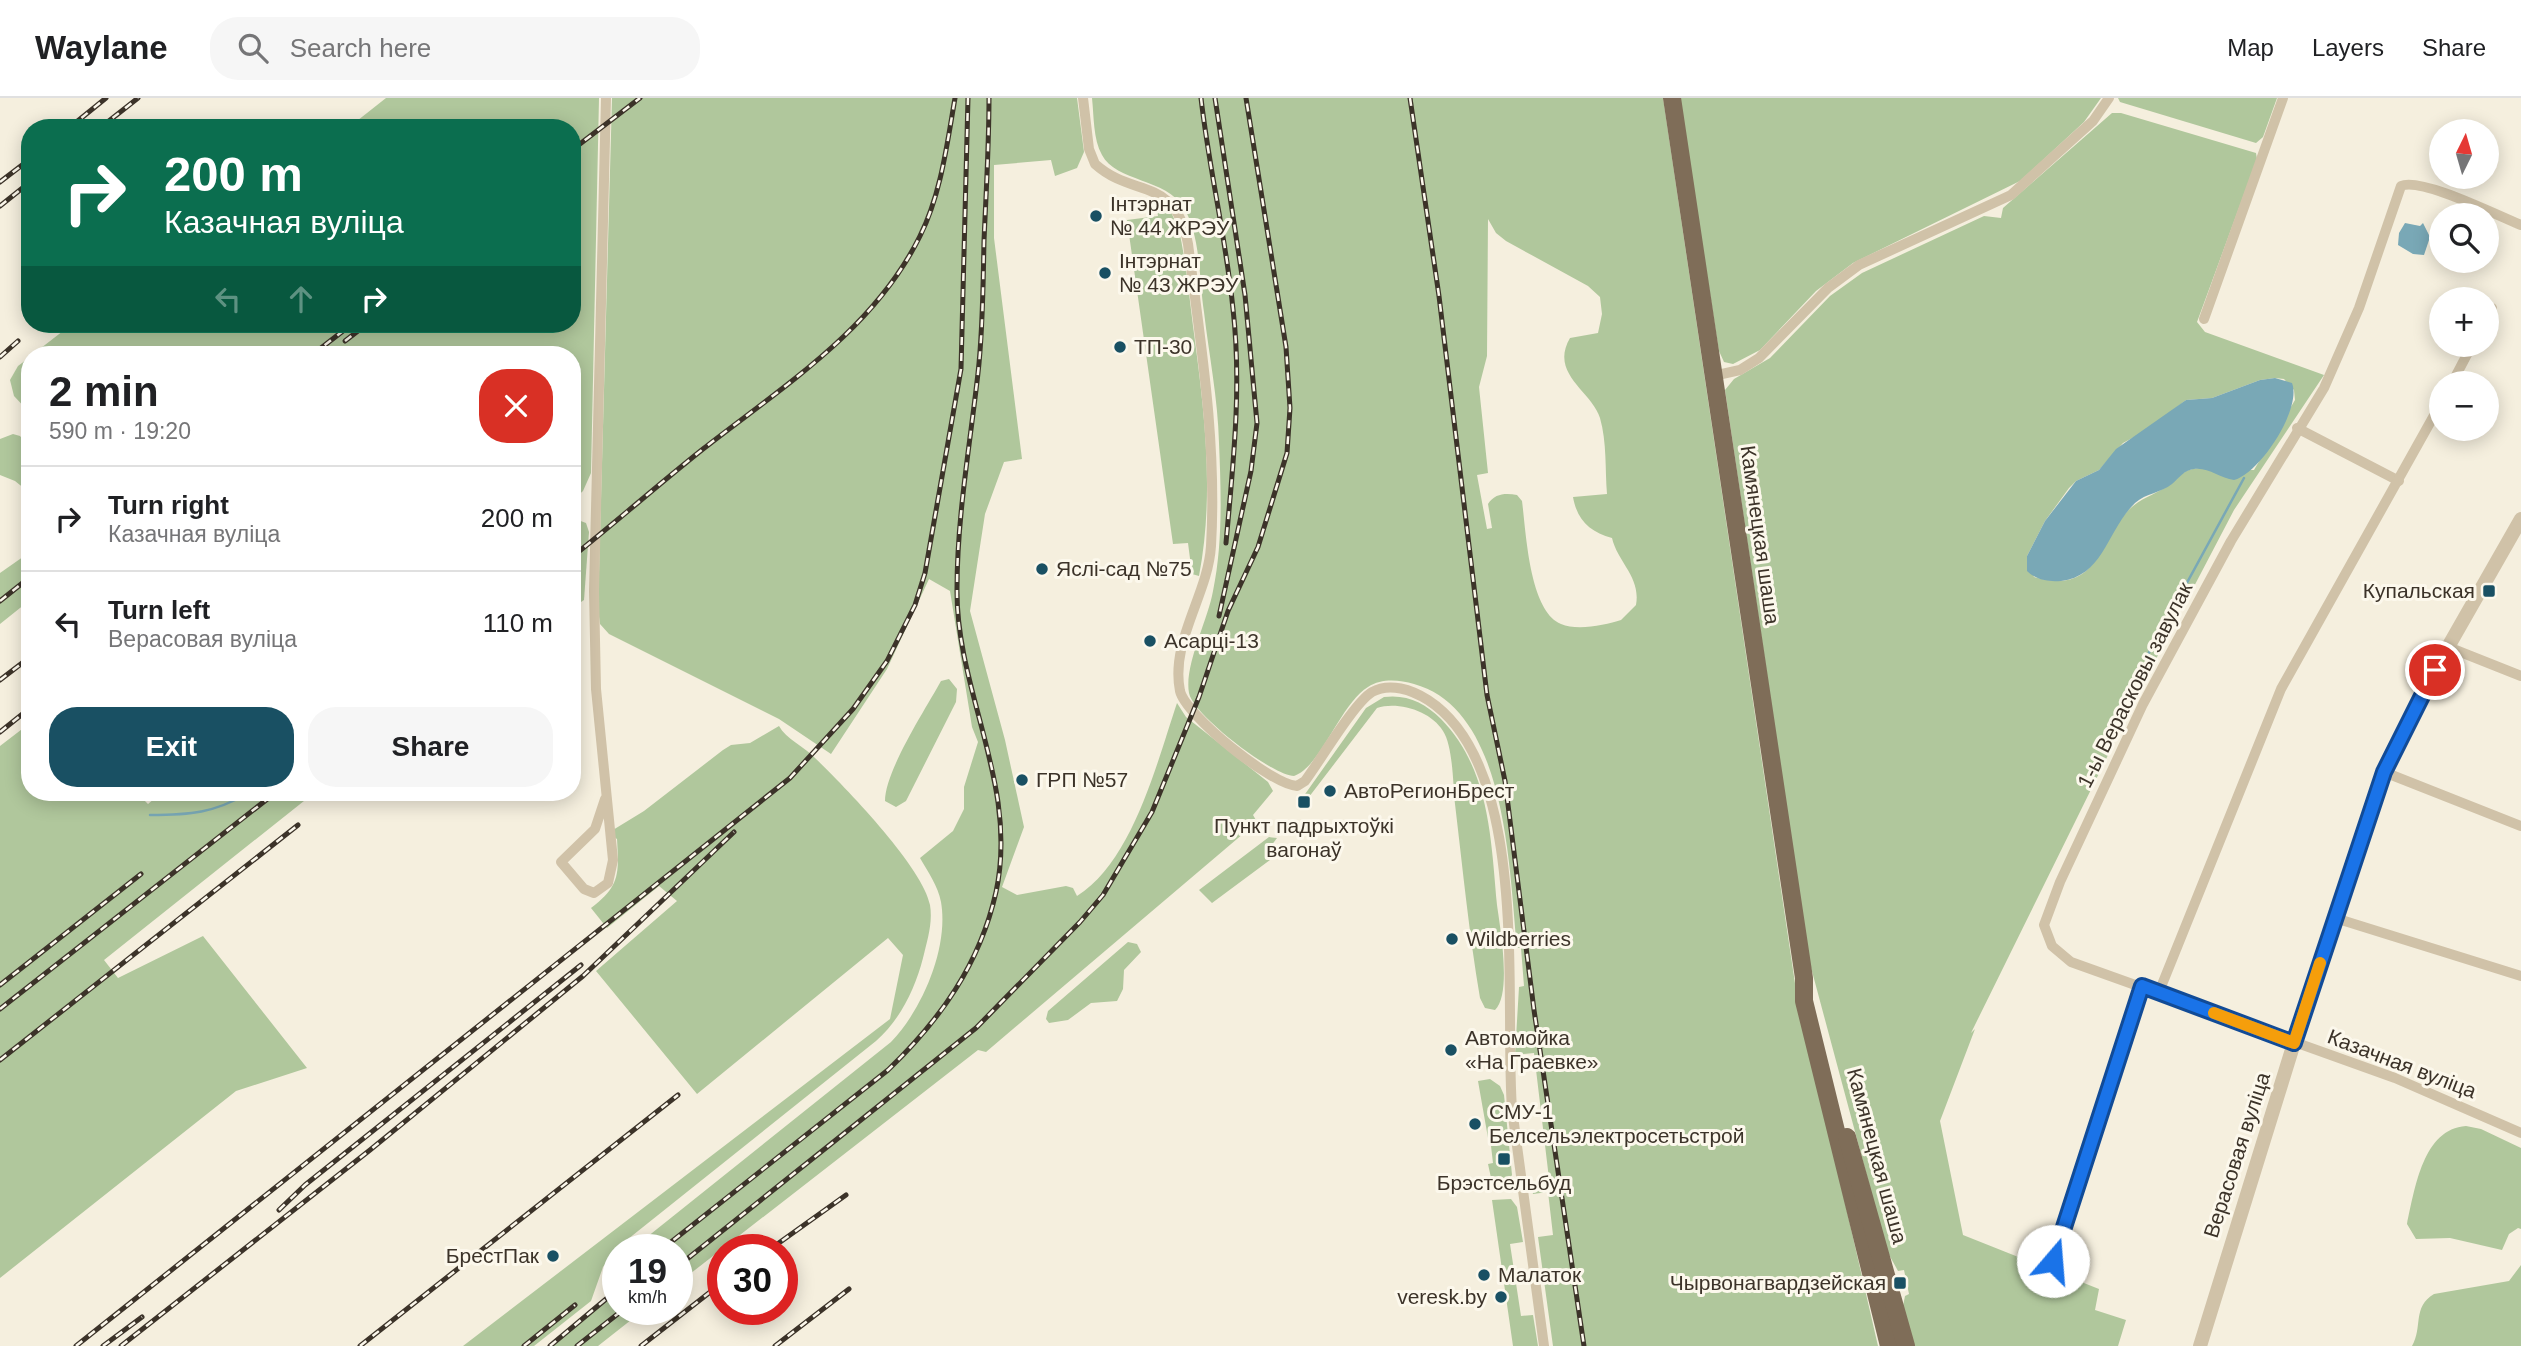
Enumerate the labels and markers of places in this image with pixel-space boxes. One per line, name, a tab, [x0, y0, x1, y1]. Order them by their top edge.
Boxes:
place label: Інтэрнат № 44 ЖРЭУ	[1110, 192, 1230, 239]
marker: Інтэрнат № 44 ЖРЭУ	[1088, 208, 1104, 224]
place label: Інтэрнат № 43 ЖРЭУ	[1119, 249, 1239, 296]
marker: Інтэрнат № 43 ЖРЭУ	[1097, 265, 1113, 281]
place label: ТП-30	[1134, 335, 1192, 358]
marker: ТП-30	[1112, 339, 1128, 355]
place label: Яслі-сад №75	[1056, 557, 1192, 580]
marker: Яслі-сад №75	[1034, 561, 1050, 577]
place label: Купальская	[2363, 579, 2475, 602]
marker: Купальская	[2481, 583, 2497, 599]
place label: Асарці-13	[1164, 629, 1259, 652]
marker: Асарці-13	[1142, 633, 1158, 649]
pin	[2405, 640, 2465, 700]
place label: ГРП №57	[1036, 768, 1128, 791]
marker: ГРП №57	[1014, 772, 1030, 788]
place label: АвтоРегионБрест	[1344, 779, 1515, 802]
marker: АвтоРегионБрест	[1322, 783, 1338, 799]
marker: Пункт падрыхтоўкі вагонаў	[1296, 794, 1312, 810]
place label: Пункт падрыхтоўкі вагонаў	[1214, 814, 1394, 861]
place label: Wildberries	[1466, 927, 1571, 950]
marker: Wildberries	[1444, 931, 1460, 947]
place label: Автомойка «На Граевке»	[1465, 1026, 1599, 1073]
marker: Автомойка «На Граевке»	[1443, 1042, 1459, 1058]
place label: СМУ-1 Белсельэлектросетьстрой	[1489, 1100, 1745, 1147]
marker: СМУ-1 Белсельэлектросетьстрой	[1467, 1116, 1483, 1132]
marker: Брэстсельбуд	[1496, 1151, 1512, 1167]
place label: Брэстсельбуд	[1437, 1171, 1571, 1194]
place label: БрестПак	[446, 1244, 540, 1267]
marker: БрестПак	[545, 1248, 561, 1264]
place label: Малаток	[1498, 1263, 1582, 1286]
marker: Малаток	[1476, 1267, 1492, 1283]
place label: Чырвонагвардзейская	[1670, 1271, 1886, 1294]
marker: Чырвонагвардзейская	[1892, 1275, 1908, 1291]
place label: veresk.by	[1397, 1285, 1487, 1308]
marker: veresk.by	[1493, 1289, 1509, 1305]

